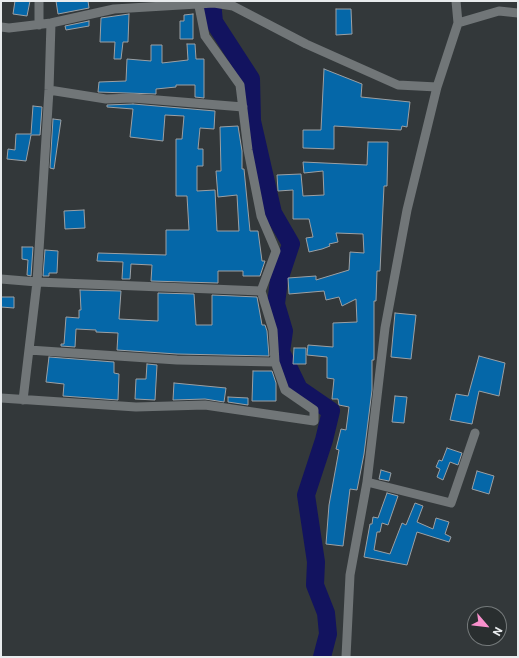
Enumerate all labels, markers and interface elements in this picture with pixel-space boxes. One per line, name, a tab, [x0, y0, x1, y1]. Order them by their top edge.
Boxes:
north arrow	[467, 606, 507, 646]
text: N	[490, 625, 505, 638]

